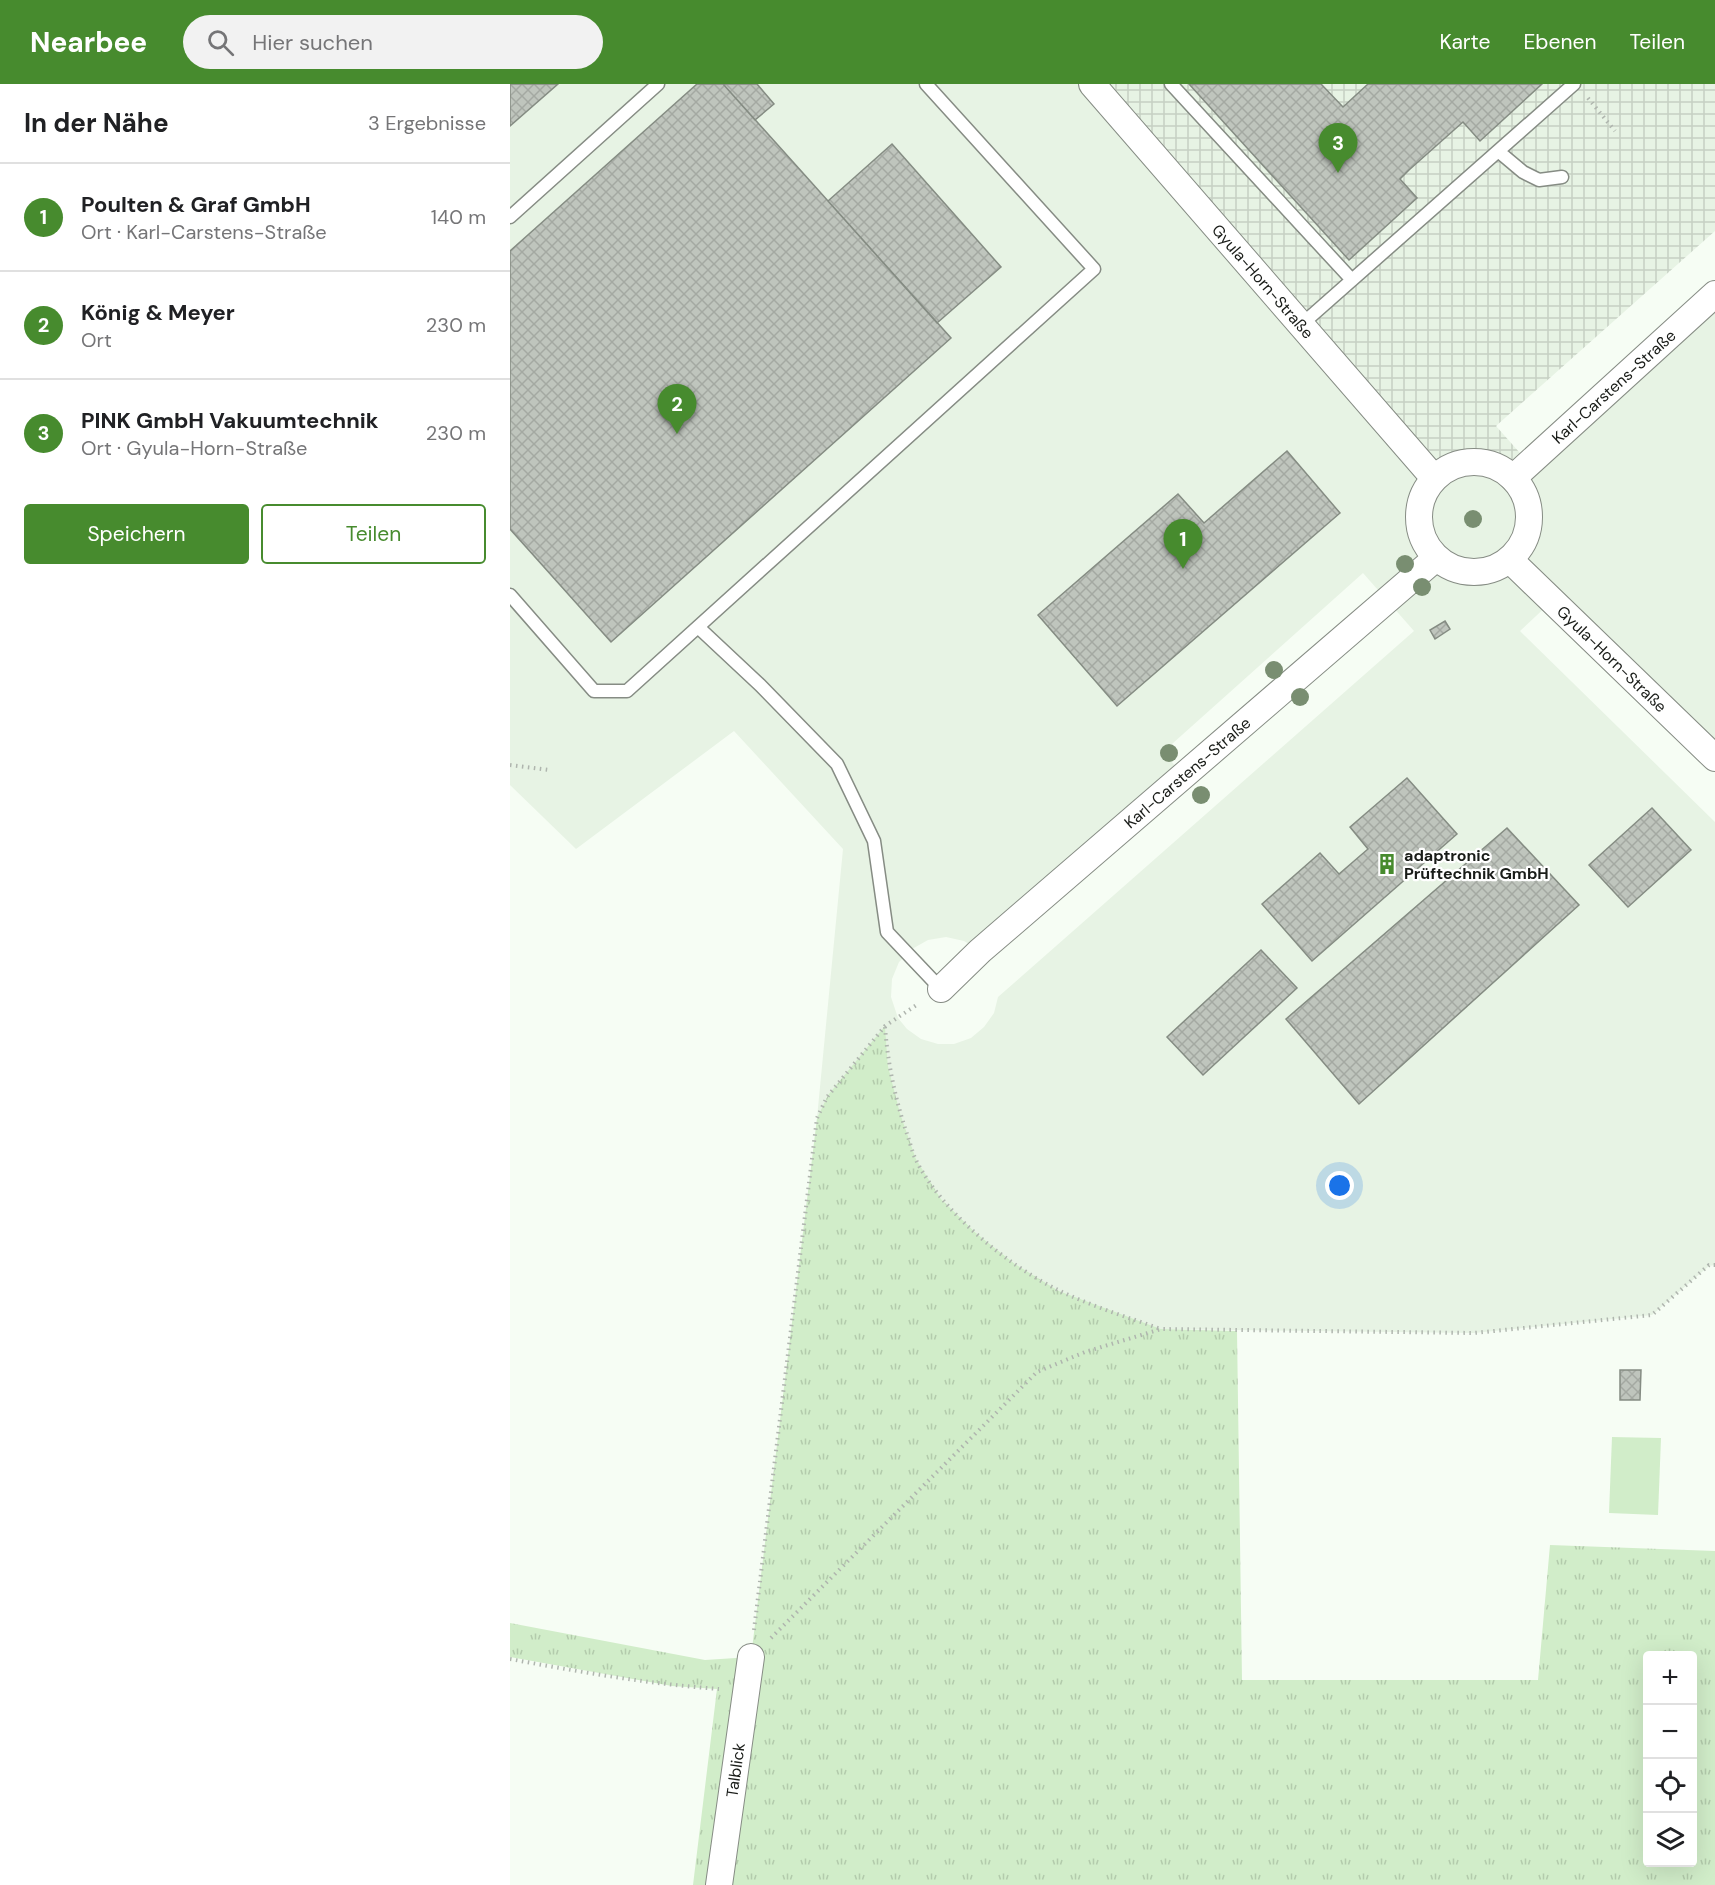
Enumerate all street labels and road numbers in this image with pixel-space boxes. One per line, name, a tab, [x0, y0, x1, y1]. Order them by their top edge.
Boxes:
street label: Gyula-Horn-Straße	[1208, 219, 1319, 343]
street label: Karl-Carstens-Straße	[1547, 325, 1680, 448]
street label: Gyula-Horn-Straße	[1553, 601, 1672, 717]
street label: Karl-Carstens-Straße	[1120, 712, 1255, 833]
street label: Talblick	[721, 1742, 749, 1799]

